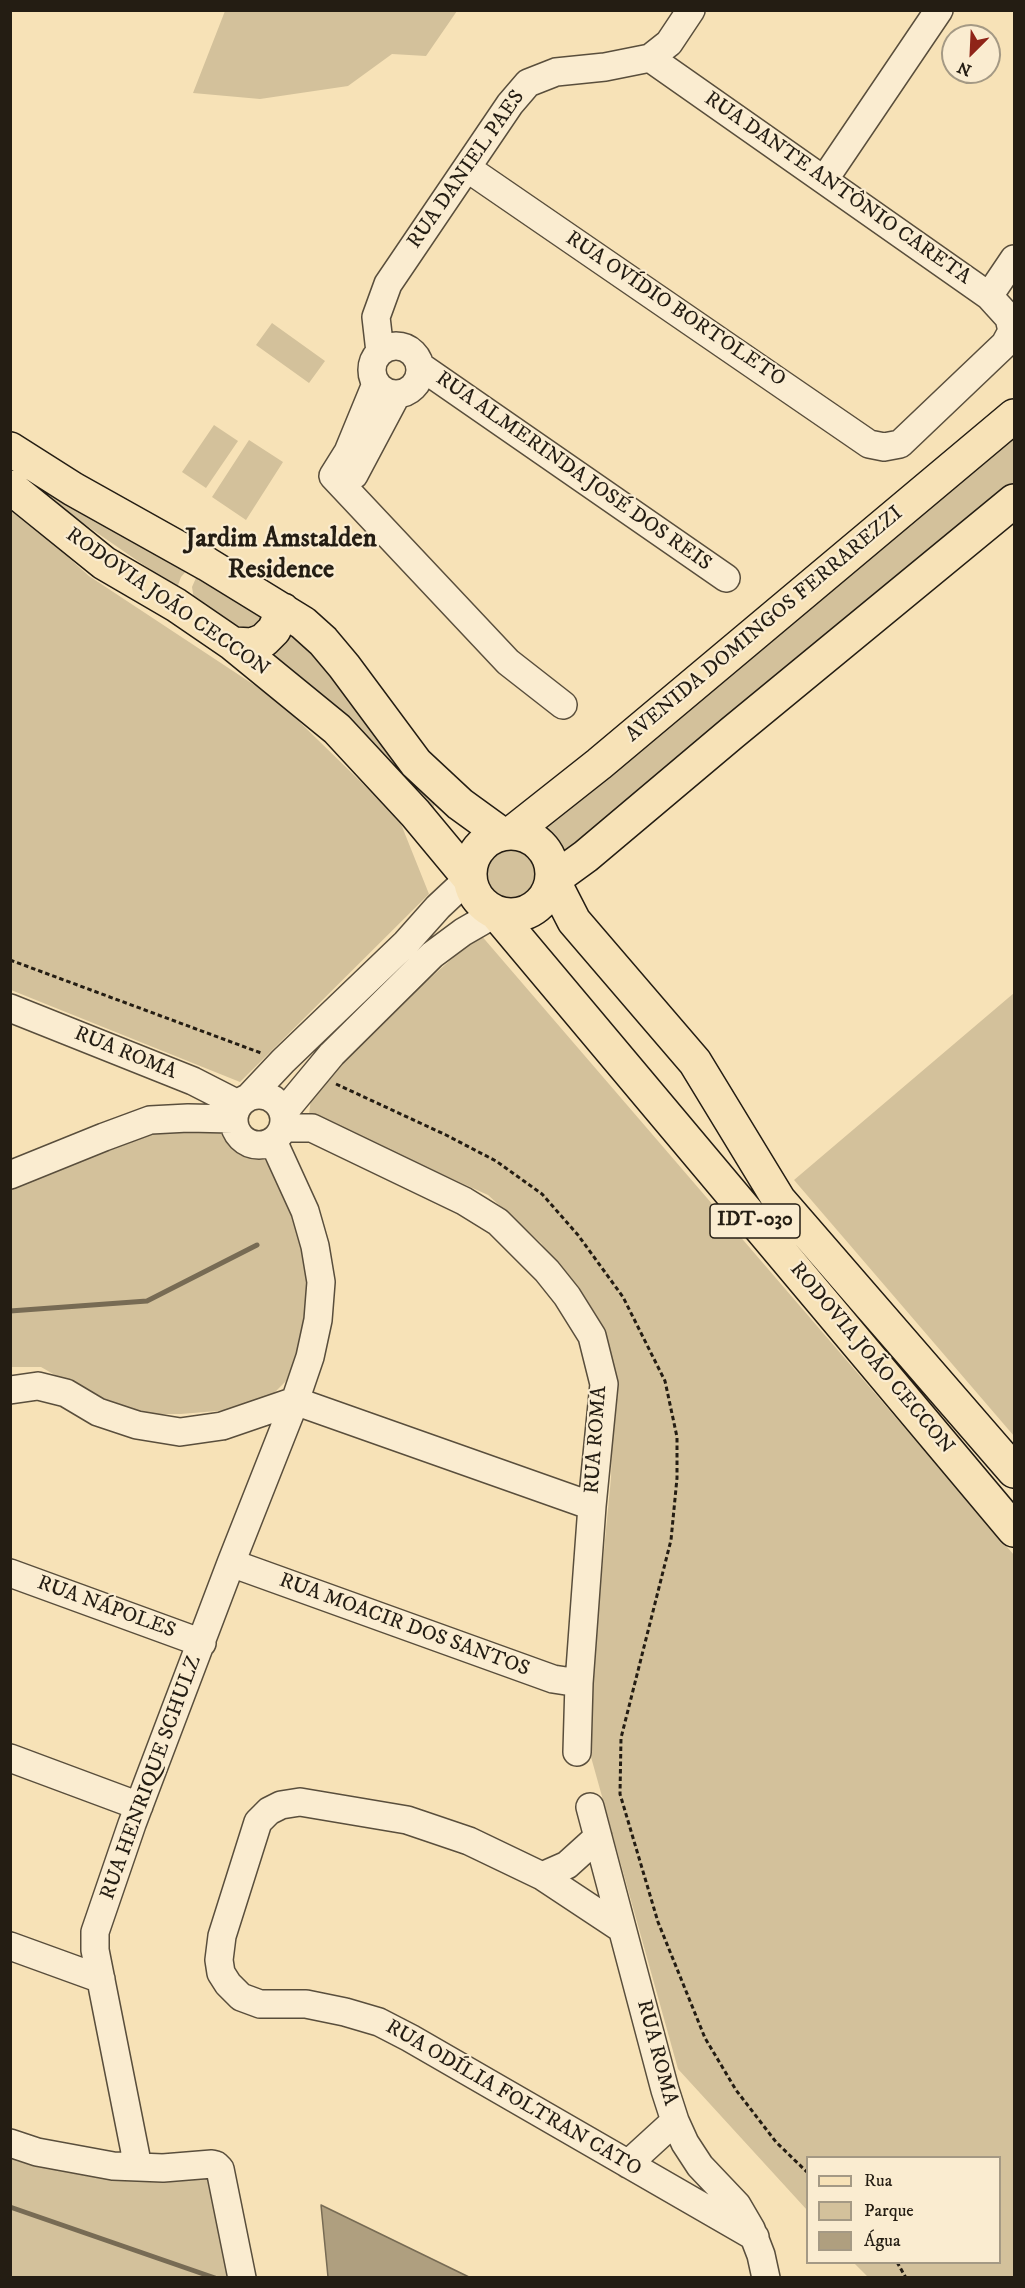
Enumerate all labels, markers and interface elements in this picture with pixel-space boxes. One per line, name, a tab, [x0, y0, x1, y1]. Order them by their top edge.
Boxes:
north arrow	[941, 24, 1001, 84]
text: N	[954, 57, 975, 80]
street label: RUA DANIEL PAES	[403, 86, 531, 254]
street label: RUA DANTE ANTÔNIO CARETA	[699, 87, 975, 291]
street label: RUA OVÍDIO BORTOLETO	[560, 227, 790, 393]
street label: RUA ALMERINDA JOSÉ DOS REIS	[430, 367, 716, 577]
street label: AVENIDA DOMINGOS FERRAREZZI	[621, 502, 909, 748]
street label: RODOVIA JOÃO CECCON	[60, 523, 274, 683]
district label: Jardim Amstalden Residence	[185, 524, 377, 587]
street label: RUA ROMA	[70, 1022, 180, 1086]
road number: IDT-030	[710, 1204, 800, 1238]
street label: RODOVIA JOÃO CECCON	[783, 1258, 959, 1460]
street label: RUA ROMA	[581, 1385, 613, 1495]
street label: RUA MOACIR DOS SANTOS	[275, 1569, 533, 1683]
street label: RUA NÁPOLES	[33, 1571, 179, 1645]
street label: RUA HENRIQUE SCHULZ	[96, 1653, 208, 1903]
street label: RUA ROMA	[630, 1997, 682, 2109]
street label: RUA ODÍLIA FOLTRAN CATO	[381, 2015, 645, 2183]
legend	[806, 2156, 1001, 2264]
text: Rua	[864, 2170, 892, 2192]
text: Parque	[864, 2200, 914, 2222]
text: Água	[864, 2230, 901, 2252]

